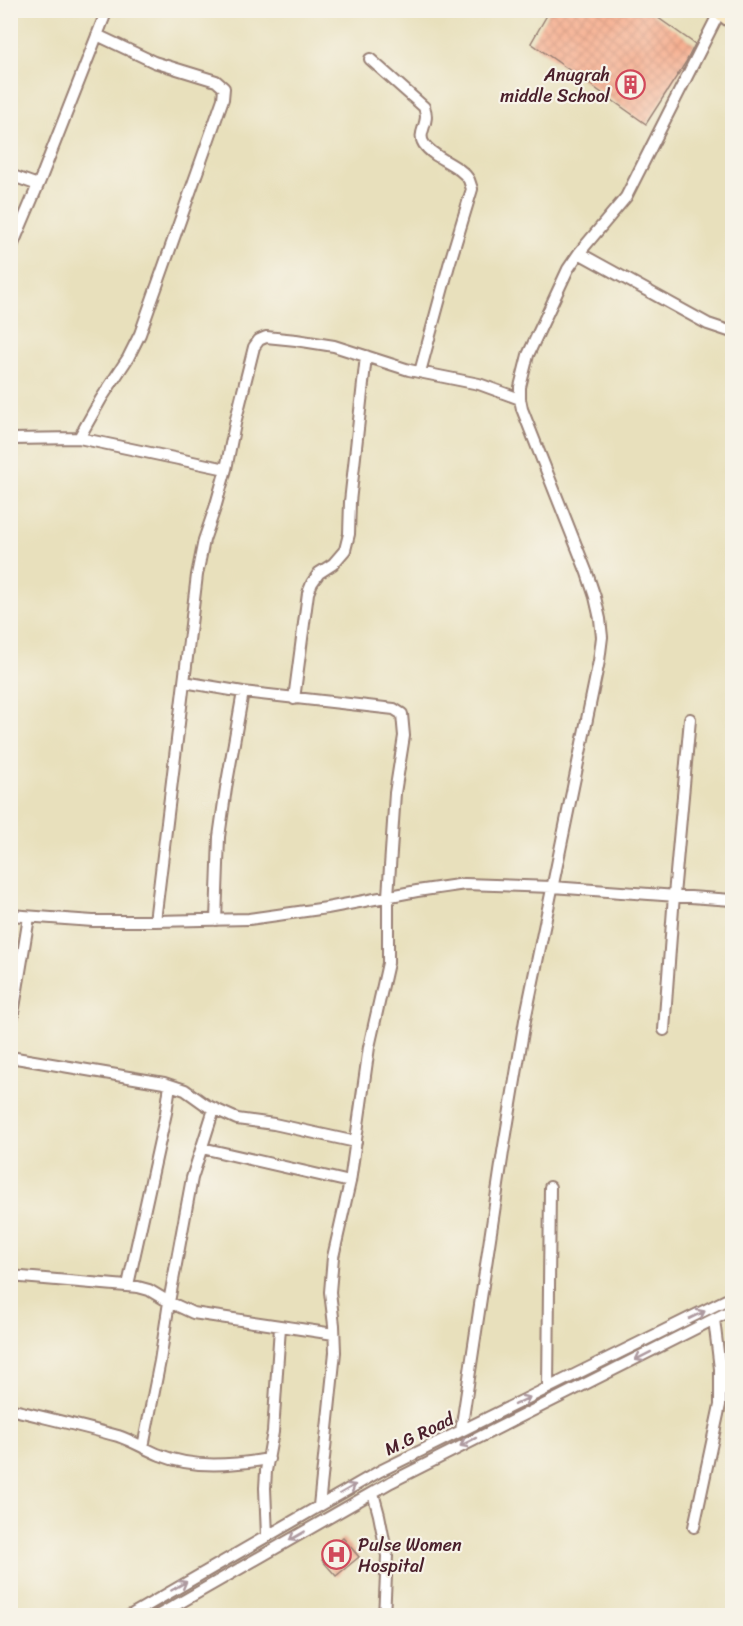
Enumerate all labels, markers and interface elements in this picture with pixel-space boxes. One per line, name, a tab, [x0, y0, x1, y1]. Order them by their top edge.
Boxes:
place label: Anugrah middle School	[500, 59, 611, 112]
building icon: Anugrah middle School	[615, 69, 647, 101]
one-way arrow	[688, 1308, 706, 1320]
one-way arrow	[635, 1351, 653, 1362]
one-way arrow	[513, 1395, 531, 1406]
street label: M.G Road	[379, 1403, 461, 1465]
one-way arrow	[460, 1437, 478, 1449]
one-way arrow	[340, 1483, 357, 1495]
place label: Pulse Women Hospital	[358, 1529, 462, 1582]
one-way arrow	[289, 1530, 306, 1542]
hospital icon: Pulse Women Hospital	[321, 1539, 353, 1571]
one-way arrow	[170, 1580, 187, 1592]

